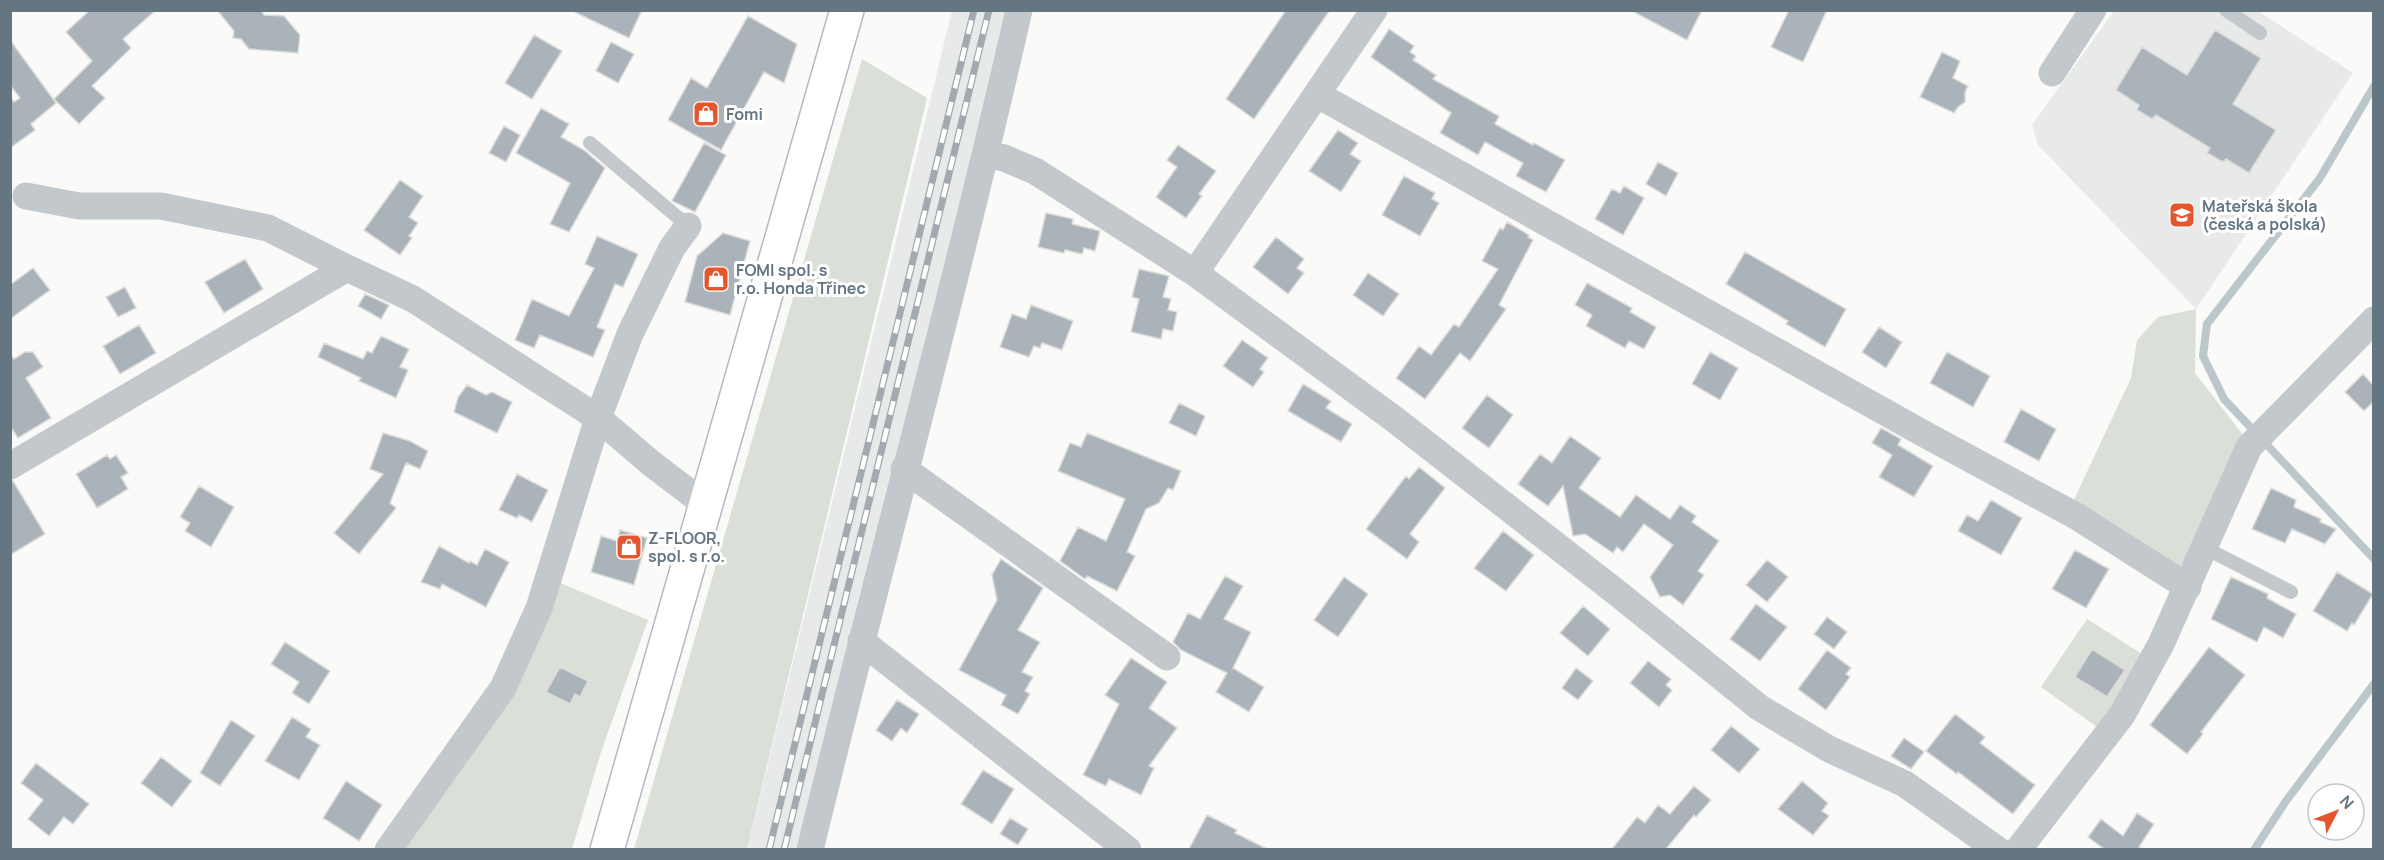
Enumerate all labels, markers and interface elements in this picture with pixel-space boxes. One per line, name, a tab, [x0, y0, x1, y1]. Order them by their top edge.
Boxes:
shop icon: Fomi	[691, 99, 721, 129]
place label: Fomi	[726, 103, 763, 125]
place label: Mateřská škola (česká a polská)	[2202, 195, 2327, 235]
school or university icon: Mateřská škola (česká a polská)	[2167, 200, 2197, 230]
place label: FOMI spol. s r.o. Honda Třinec	[736, 259, 866, 299]
shop icon: FOMI spol. s r.o. Honda Třinec	[701, 264, 731, 294]
place label: Z-FLOOR, spol. s r.o.	[648, 527, 725, 567]
shop icon: Z-FLOOR, spol. s r.o.	[614, 532, 644, 562]
north arrow	[2306, 782, 2366, 842]
text: N	[2335, 790, 2359, 814]

